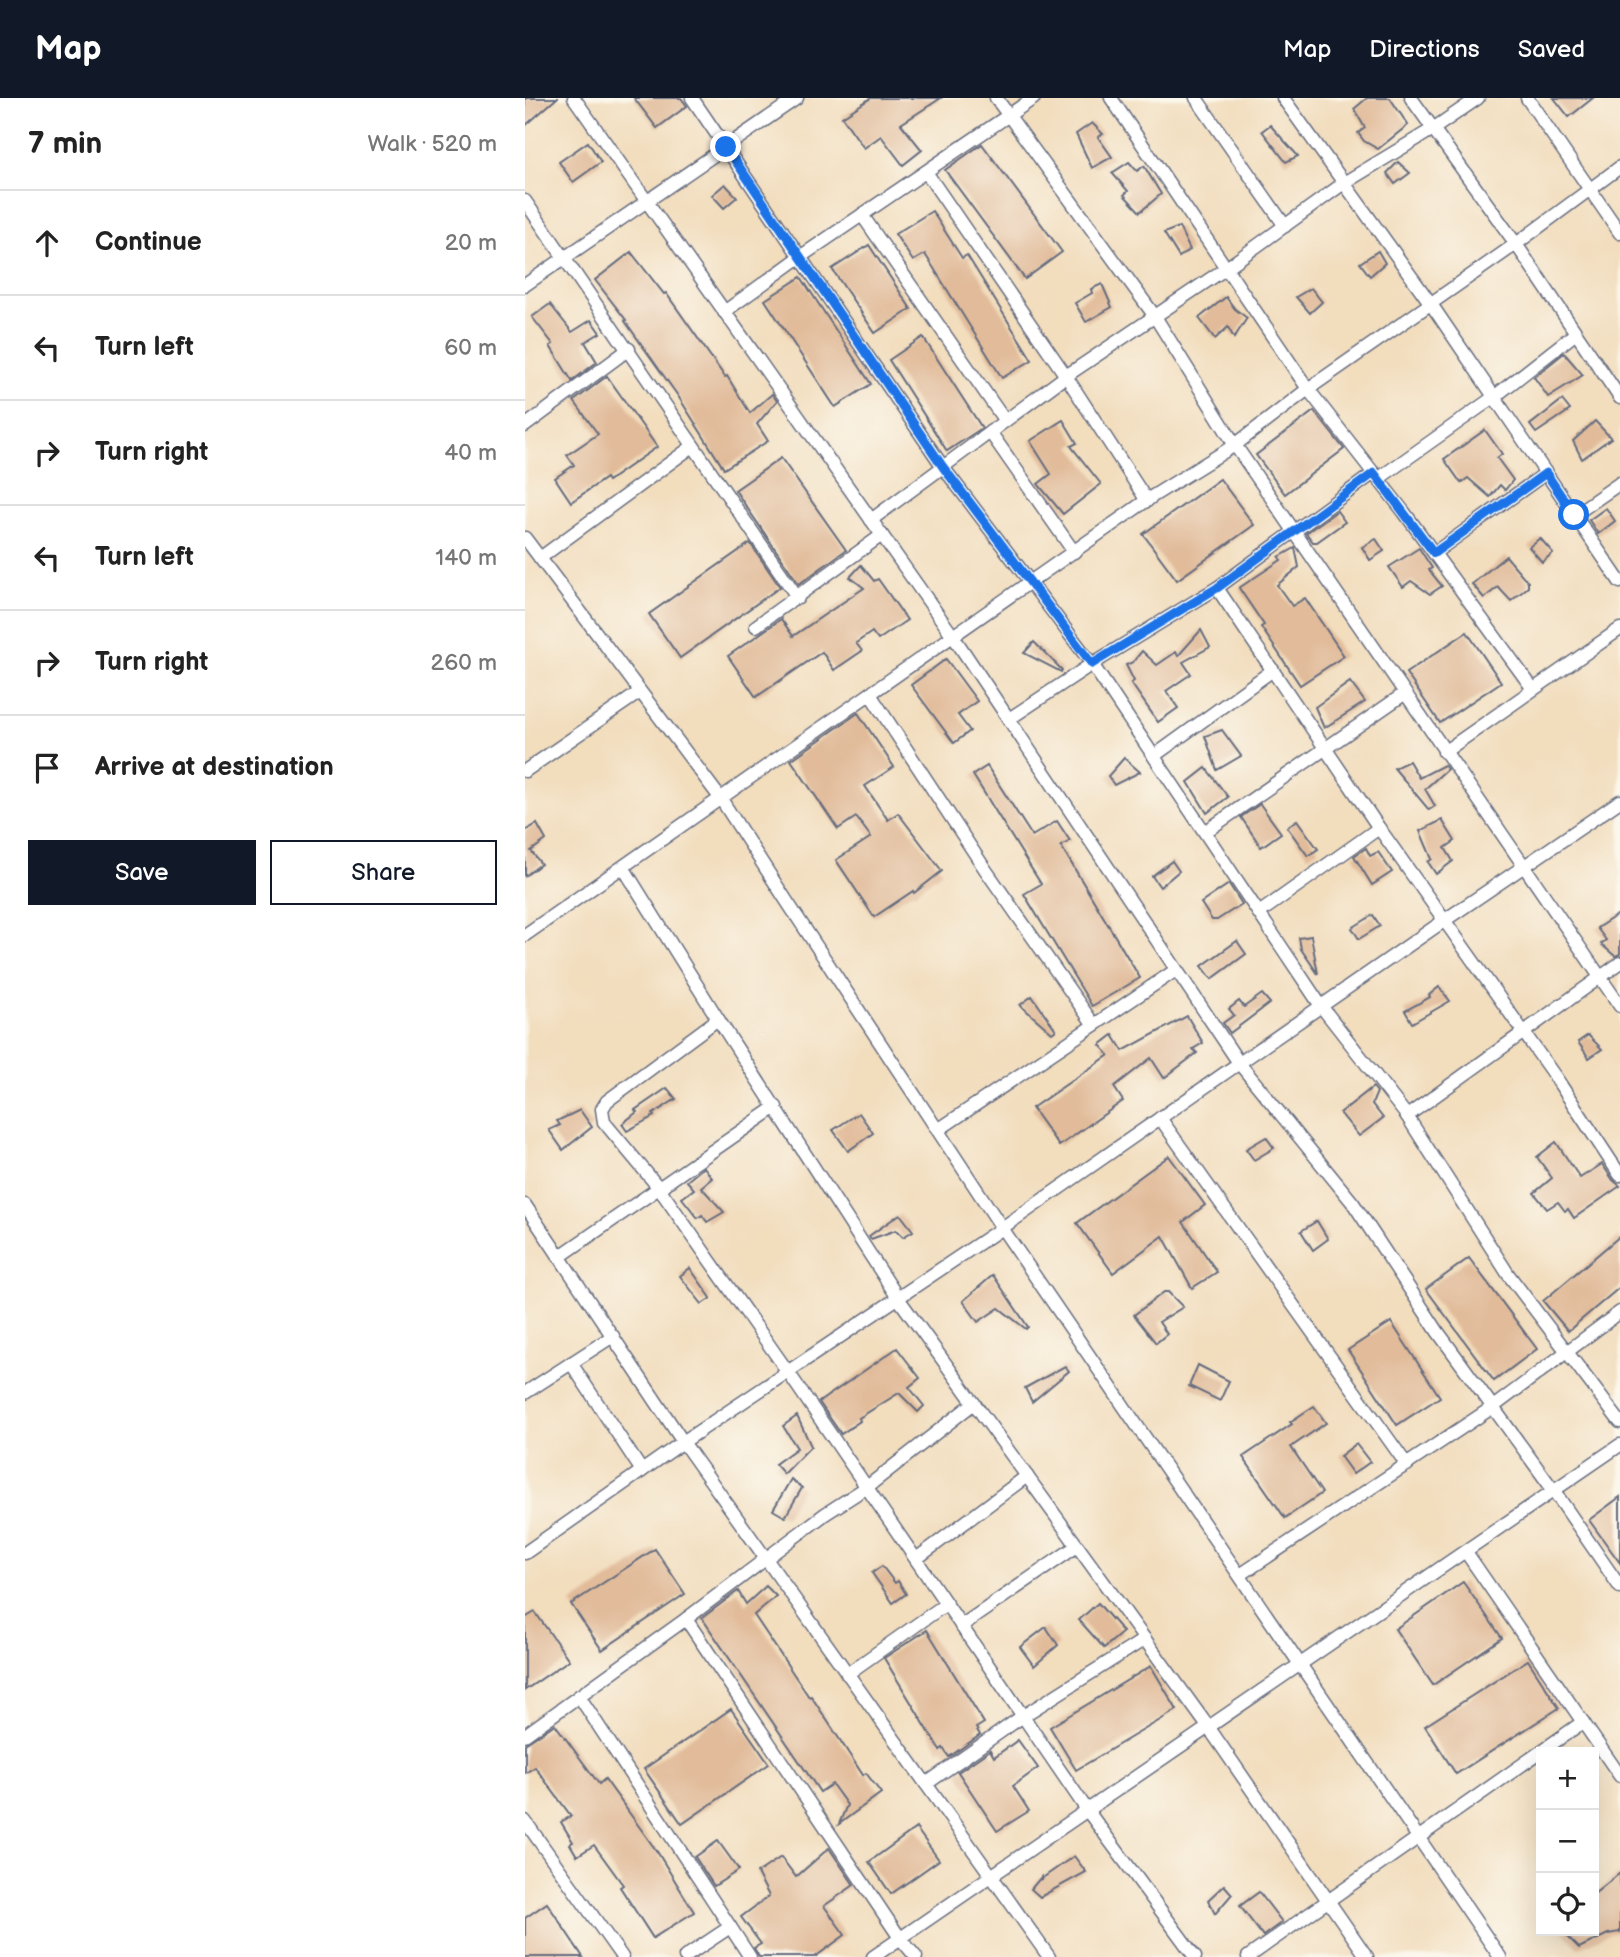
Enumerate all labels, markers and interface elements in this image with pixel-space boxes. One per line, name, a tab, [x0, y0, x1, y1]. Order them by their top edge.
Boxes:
text: Map	[35, 29, 101, 69]
text: Map	[1283, 35, 1331, 64]
text: Directions	[1369, 35, 1480, 64]
text: Saved	[1518, 35, 1585, 64]
text: 7 min	[28, 126, 102, 162]
text: Walk · 520 m	[367, 130, 497, 158]
route end	[710, 131, 741, 162]
icon: ahead	[28, 224, 66, 262]
text: Continue	[95, 227, 202, 258]
text: 20 m	[445, 229, 497, 257]
icon: left	[28, 329, 66, 367]
text: Turn left	[95, 332, 194, 363]
text: 60 m	[444, 334, 497, 362]
icon: right	[28, 434, 66, 472]
text: Turn right	[95, 437, 208, 468]
text: 40 m	[444, 439, 497, 467]
route start	[1558, 499, 1589, 530]
icon: left	[28, 539, 66, 577]
text: Turn left	[95, 542, 194, 573]
text: 140 m	[435, 544, 497, 572]
icon: right	[28, 644, 66, 682]
text: Turn right	[95, 647, 208, 678]
text: 260 m	[431, 649, 497, 677]
icon: arrive	[28, 749, 66, 787]
text: Arrive at destination	[95, 752, 334, 783]
button: Save	[28, 840, 256, 905]
button: Share	[270, 840, 497, 905]
map controls	[1536, 1747, 1599, 1936]
button: +	[1536, 1747, 1599, 1810]
button: −	[1536, 1810, 1599, 1873]
button: locate	[1536, 1873, 1599, 1936]

